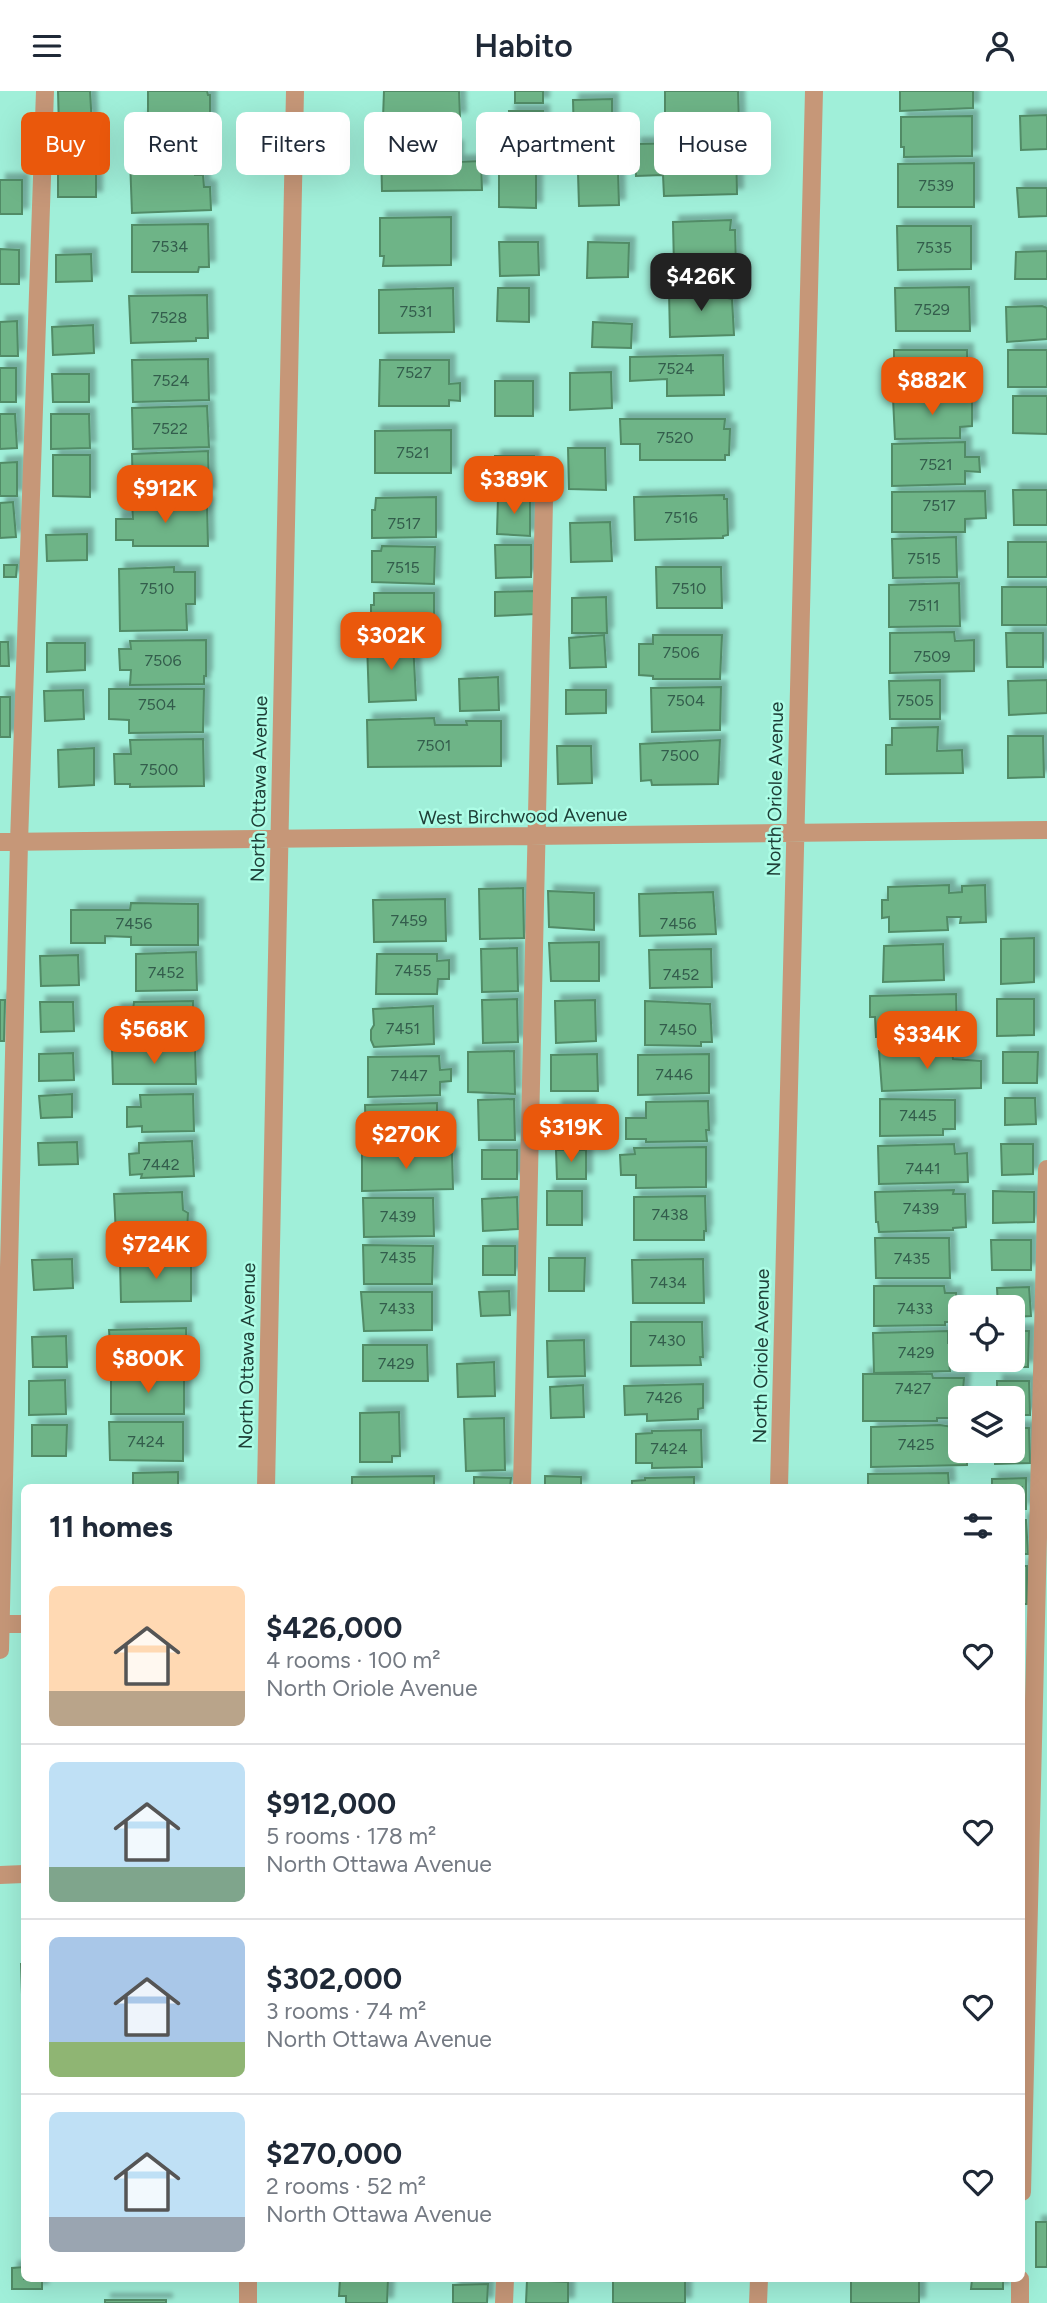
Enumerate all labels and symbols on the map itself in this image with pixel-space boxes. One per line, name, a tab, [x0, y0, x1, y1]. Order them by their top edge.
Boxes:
house number: 7539	[918, 176, 954, 195]
house number: 7534	[152, 237, 188, 256]
house number: 7535	[916, 238, 952, 257]
pin: $426K	[652, 253, 750, 313]
house number: 7529	[914, 300, 950, 319]
house number: 7531	[399, 302, 433, 321]
house number: 7528	[151, 308, 187, 327]
pin: $882K	[883, 357, 981, 417]
house number: 7524	[658, 359, 694, 378]
house number: 7527	[396, 363, 432, 382]
house number: 7524	[153, 371, 189, 390]
house number: 7522	[152, 419, 188, 438]
house number: 7520	[657, 428, 694, 447]
house number: 7521	[396, 443, 430, 462]
house number: 7521	[919, 455, 953, 474]
pin: $389K	[465, 457, 563, 516]
pin: $912K	[116, 465, 214, 525]
house number: 7517	[923, 496, 956, 515]
house number: 7516	[664, 508, 698, 527]
house number: 7517	[388, 514, 421, 533]
house number: 7515	[907, 549, 941, 568]
house number: 7515	[386, 558, 420, 577]
house number: 7510	[140, 579, 174, 598]
house number: 7510	[672, 579, 706, 598]
house number: 7511	[908, 596, 940, 615]
pin: $302K	[342, 613, 440, 672]
house number: 7506	[662, 643, 700, 662]
house number: 7509	[913, 647, 951, 666]
house number: 7506	[144, 651, 182, 670]
house number: 7504	[667, 691, 705, 710]
house number: 7505	[896, 691, 934, 710]
house number: 7504	[138, 695, 176, 714]
street label: North Ottawa Avenue	[246, 696, 272, 882]
street label: North Oriole Avenue	[762, 701, 788, 877]
house number: 7501	[417, 736, 451, 755]
house number: 7500	[661, 746, 699, 765]
house number: 7500	[140, 760, 178, 779]
street label: West Birchwood Avenue	[419, 803, 627, 829]
house number: 7459	[391, 911, 427, 930]
house number: 7456	[116, 914, 152, 933]
house number: 7456	[660, 914, 696, 933]
house number: 7455	[395, 961, 431, 980]
house number: 7452	[148, 963, 184, 982]
house number: 7452	[663, 965, 699, 984]
pin: $568K	[105, 1007, 203, 1066]
pin: $334K	[878, 1011, 976, 1071]
house number: 7451	[386, 1019, 420, 1038]
house number: 7450	[659, 1020, 697, 1039]
house number: 7446	[655, 1065, 693, 1084]
house number: 7447	[390, 1066, 428, 1085]
pin: $319K	[522, 1105, 620, 1164]
house number: 7445	[899, 1106, 937, 1125]
pin: $270K	[357, 1111, 455, 1171]
house number: 7442	[142, 1155, 180, 1174]
house number: 7441	[905, 1159, 941, 1178]
house number: 7439	[903, 1199, 939, 1218]
house number: 7438	[651, 1205, 689, 1224]
house number: 7439	[380, 1207, 416, 1226]
pin: $724K	[107, 1221, 205, 1281]
house number: 7435	[380, 1248, 416, 1267]
house number: 7435	[894, 1249, 930, 1268]
street label: North Ottawa Avenue	[234, 1263, 260, 1449]
street label: North Oriole Avenue	[748, 1268, 774, 1444]
house number: 7434	[649, 1273, 687, 1292]
house number: 7433	[379, 1299, 415, 1318]
house number: 7433	[897, 1299, 933, 1318]
house number: 7430	[648, 1331, 686, 1350]
pin: $800K	[99, 1335, 197, 1395]
house number: 7429	[898, 1343, 934, 1362]
house number: 7429	[378, 1354, 414, 1373]
house number: 7427	[895, 1379, 931, 1398]
house number: 7426	[646, 1388, 682, 1407]
house number: 7424	[127, 1432, 165, 1451]
house number: 7425	[898, 1435, 934, 1454]
house number: 7424	[650, 1439, 688, 1458]

